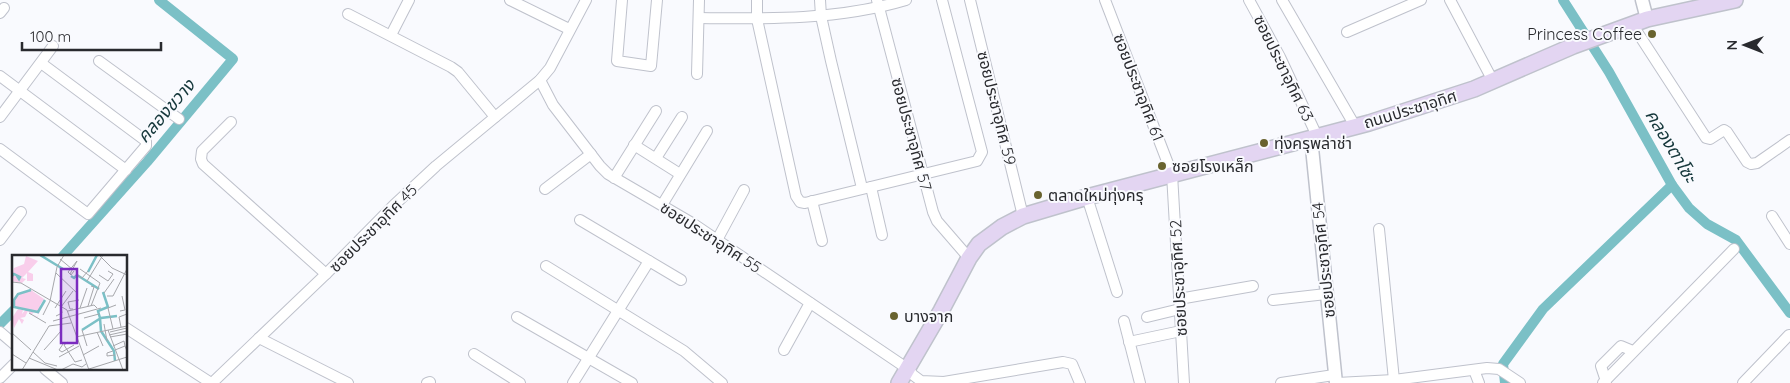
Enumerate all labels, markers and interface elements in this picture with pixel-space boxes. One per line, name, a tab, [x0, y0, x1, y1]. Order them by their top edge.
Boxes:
street label: ซอยประชาอุทิศ 63	[1250, 11, 1318, 125]
scale bar	[22, 20, 161, 52]
north arrow	[1720, 20, 1770, 70]
place label: Princess Coffee	[1527, 24, 1642, 44]
text: 100 m	[30, 27, 71, 46]
marker: Princess Coffee	[1646, 28, 1658, 40]
street label: ซอยประชาอุทิศ 61	[1109, 30, 1169, 144]
text: N	[1723, 40, 1741, 50]
street label: ซอยประชาอุทิศ 59	[973, 49, 1021, 167]
water label: คลองขวาง	[132, 73, 200, 147]
street label: ซอยประชาอุทิศ 57	[887, 75, 937, 193]
street label: ถนนประชาอุทิศ	[1361, 85, 1459, 133]
water label: คลองตาโซะ	[1641, 105, 1703, 188]
place label: ทุ่งครุพล่าช่า	[1274, 133, 1352, 153]
marker: ทุ่งครุพล่าช่า	[1258, 137, 1270, 149]
place label: ซอยโรงเหล็ก	[1172, 156, 1254, 176]
marker: ซอยโรงเหล็ก	[1156, 160, 1168, 172]
street label: ซอยประชาอุทิศ 45	[325, 180, 421, 276]
place label: ตลาดใหม่ทุ่งครุ	[1048, 185, 1144, 205]
marker: ตลาดใหม่ทุ่งครุ	[1032, 189, 1044, 201]
street label: ซอยประชาอุทิศ 55	[657, 197, 765, 277]
street label: ซอยประชาอุทิศ 54	[1307, 201, 1339, 319]
street label: ซอยประชาอุทิศ 52	[1165, 219, 1191, 337]
inset map	[12, 255, 128, 370]
place label: บางจาก	[904, 306, 953, 326]
marker: บางจาก	[888, 310, 900, 322]

